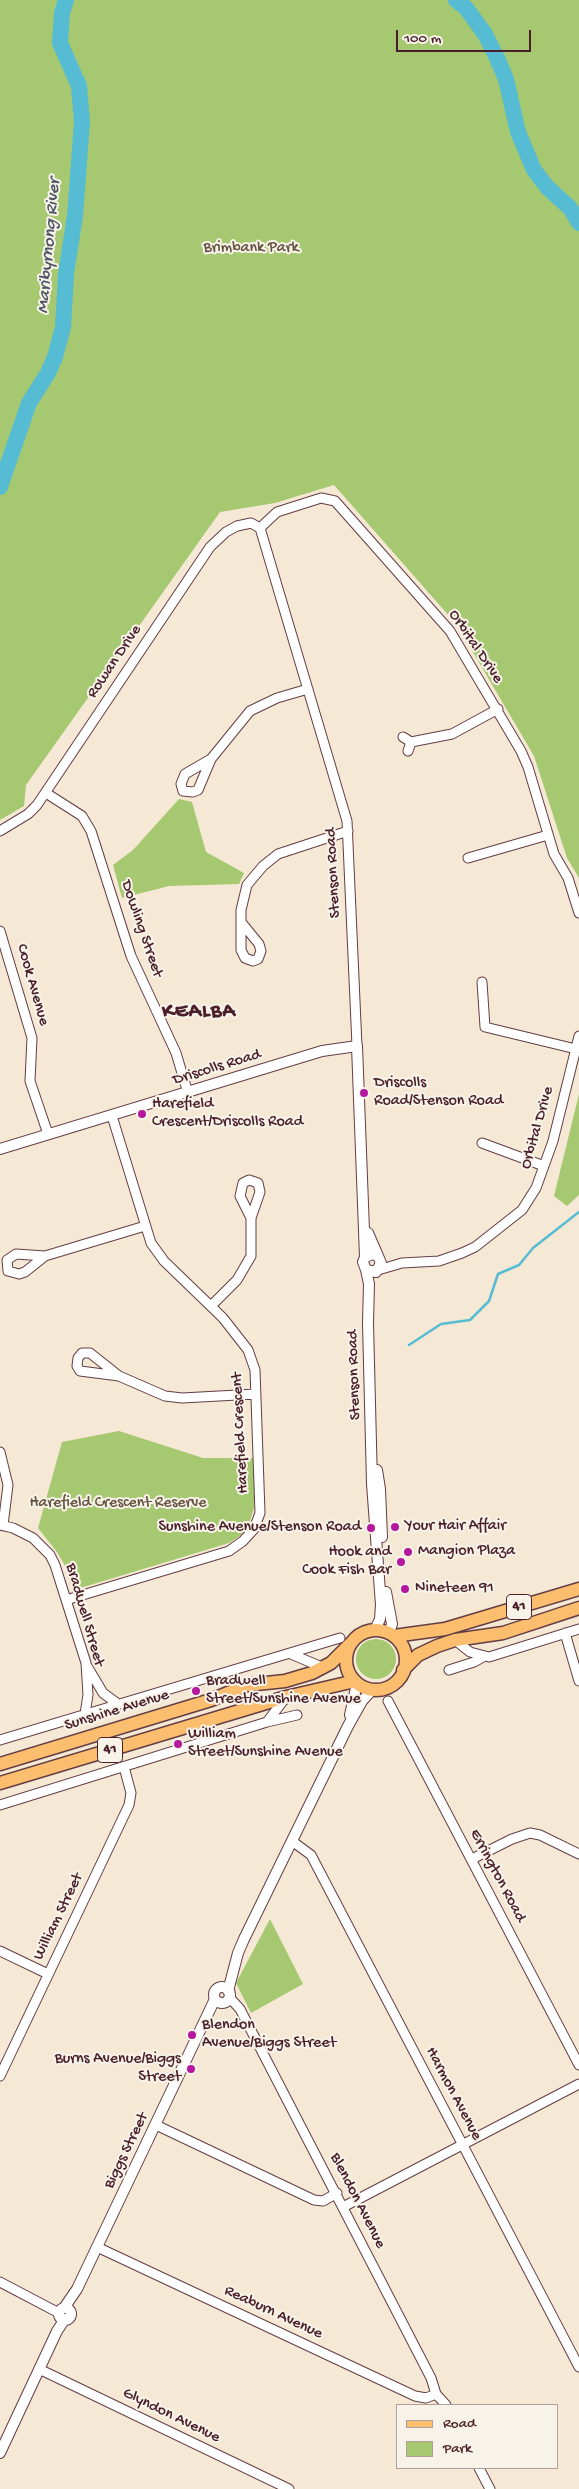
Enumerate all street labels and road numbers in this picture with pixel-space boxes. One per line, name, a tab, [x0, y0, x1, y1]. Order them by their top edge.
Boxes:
street label: Orbital Drive	[443, 606, 507, 688]
street label: Rowan Drive	[83, 622, 147, 702]
street label: Stenson Road	[322, 827, 346, 919]
street label: Dowling Street	[115, 878, 167, 980]
street label: Cook Avenue	[11, 942, 53, 1028]
street label: Driscolls Road	[171, 1046, 263, 1090]
street label: Orbital Drive	[517, 1085, 559, 1171]
street label: Stenson Road	[344, 1330, 366, 1420]
street label: Harefield Crescent	[228, 1372, 254, 1494]
street label: Bradwell Street	[60, 1561, 108, 1669]
road number: 41	[506, 1594, 532, 1620]
street label: Sunshine Avenue	[62, 1686, 172, 1736]
road number: 41	[98, 1738, 122, 1762]
street label: Errington Road	[464, 1826, 530, 1926]
street label: William Street	[30, 1870, 88, 1964]
street label: Harmon Avenue	[420, 2044, 486, 2144]
street label: Biggs Street	[100, 2110, 154, 2192]
street label: Blendon Avenue	[325, 2150, 389, 2252]
street label: Reaburn Avenue	[221, 2282, 325, 2344]
street label: Glyndon Avenue	[119, 2384, 223, 2448]

